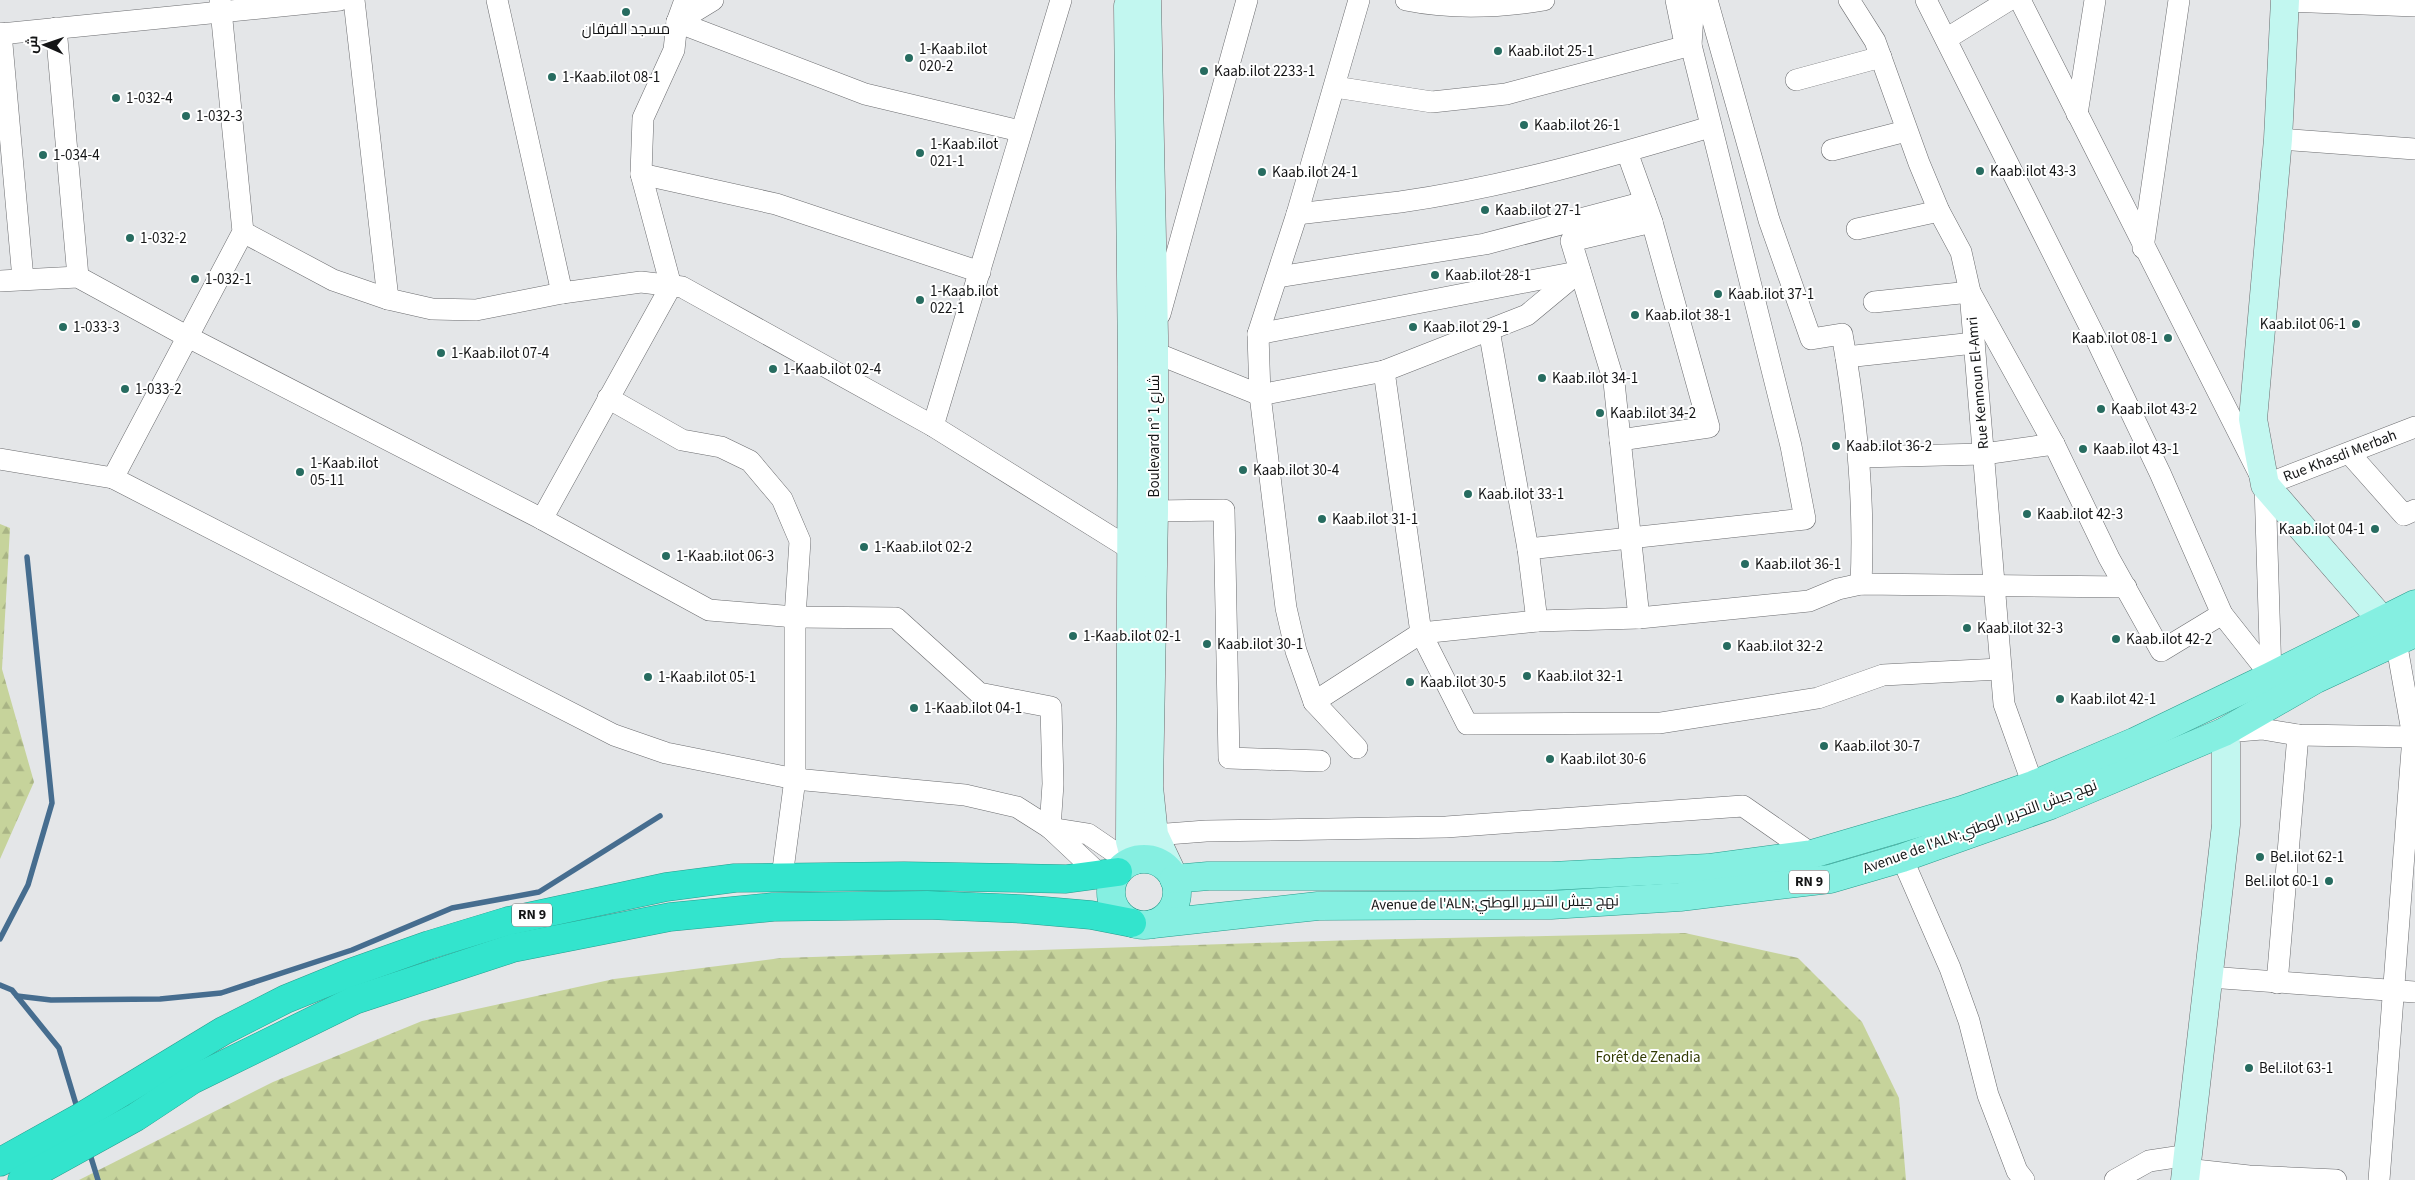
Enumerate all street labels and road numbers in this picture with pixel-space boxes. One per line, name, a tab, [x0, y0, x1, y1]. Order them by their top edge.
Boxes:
street label: Rue Kennoun El-Amri	[1962, 316, 1994, 450]
street label: Boulevard n° شارع 1	[1144, 375, 1165, 497]
street label: Rue Khasdi Merbah	[2280, 425, 2400, 487]
street label: Avenue de l'ALN;نهج جيش التحرير الوطني	[1860, 775, 2100, 880]
road number: RN 9	[1789, 870, 1829, 894]
street label: Avenue de l'ALN;نهج جيش التحرير الوطني	[1371, 890, 1619, 917]
road number: RN 9	[512, 904, 552, 926]

